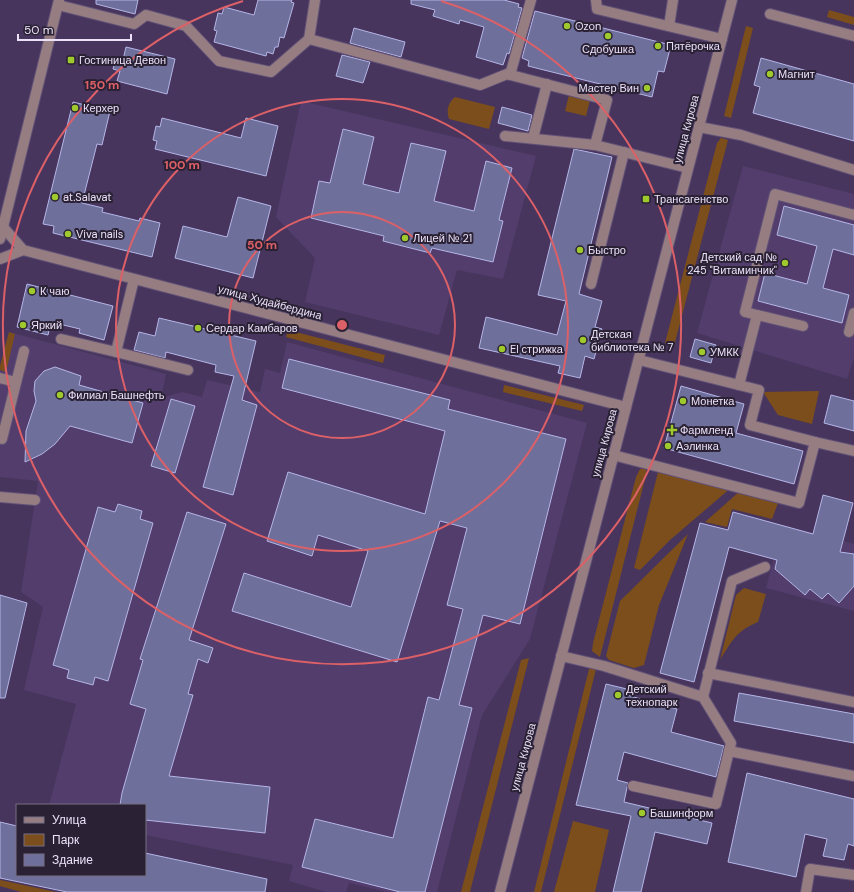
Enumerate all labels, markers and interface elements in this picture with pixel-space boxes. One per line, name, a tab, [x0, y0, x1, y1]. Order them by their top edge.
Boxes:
scale bar	[18, 16, 131, 42]
place label: Ozon	[575, 19, 601, 33]
marker: Ozon	[562, 21, 572, 31]
text: 50 m	[24, 22, 53, 38]
marker: Сдобушка	[603, 31, 613, 41]
place label: Пятёрочка	[666, 39, 721, 53]
marker: Пятёрочка	[653, 41, 663, 51]
place label: Сдобушка	[582, 42, 635, 56]
place label: Гостиница Девон	[79, 53, 166, 67]
marker: Гостиница Девон	[66, 55, 76, 65]
place label: Магнит	[778, 67, 815, 81]
marker: Магнит	[765, 69, 775, 79]
text: 150 m	[85, 77, 119, 93]
place label: Мастер Вин	[578, 81, 639, 95]
marker: Мастер Вин	[642, 83, 652, 93]
street label: улица Кирова	[670, 93, 702, 165]
place label: Керхер	[83, 101, 119, 115]
marker: Керхер	[70, 103, 80, 113]
text: 100 m	[164, 157, 200, 173]
place label: at.Salavat	[63, 190, 112, 204]
marker: at.Salavat	[50, 192, 60, 202]
place label: Трансагенство	[654, 192, 728, 206]
marker: Трансагенство	[641, 194, 651, 204]
place label: Viva nails	[76, 227, 123, 241]
marker: Viva nails	[63, 229, 73, 239]
place label: Лицей № 21	[413, 231, 472, 245]
marker: Лицей № 21	[400, 233, 410, 243]
text: 50 m	[247, 237, 277, 253]
place label: Быстро	[588, 243, 626, 257]
marker: Быстро	[575, 245, 585, 255]
place label: Детский сад № 245 "Витаминчик"	[687, 250, 777, 277]
marker: Детский сад № 245 "Витаминчик"	[780, 258, 790, 268]
street label: улица Худайбердина	[217, 281, 324, 323]
place label: К чаю	[40, 284, 69, 298]
marker: К чаю	[27, 286, 37, 296]
place label: Яркий	[31, 318, 62, 332]
centre of rings	[335, 318, 349, 332]
marker: Яркий	[18, 320, 28, 330]
place label: Сердар Камбаров	[206, 321, 298, 335]
marker: Сердар Камбаров	[193, 323, 203, 333]
place label: Детская библиотека № 7	[591, 327, 674, 354]
marker: Детская библиотека № 7	[578, 335, 588, 345]
place label: El стрижка	[510, 342, 564, 356]
marker: El стрижка	[497, 344, 507, 354]
place label: УМКК	[710, 345, 740, 359]
marker: УМКК	[697, 347, 707, 357]
place label: Филиал Башнефть	[68, 388, 165, 402]
marker: Филиал Башнефть	[55, 390, 65, 400]
place label: Монетка	[691, 394, 735, 408]
marker: Монетка	[678, 396, 688, 406]
street label: улица Кирова	[588, 407, 620, 479]
place label: Фармленд	[680, 423, 734, 437]
marker: Фармленд	[667, 425, 677, 435]
place label: Аэлинка	[676, 439, 720, 453]
marker: Аэлинка	[663, 441, 673, 451]
place label: Детский технопарк	[626, 682, 678, 709]
marker: Детский технопарк	[613, 690, 623, 700]
street label: улица Кирова	[507, 721, 539, 793]
legend	[16, 804, 146, 876]
place label: Башинформ	[650, 806, 713, 820]
marker: Башинформ	[637, 808, 647, 818]
text: Улица	[52, 812, 86, 828]
text: Парк	[52, 832, 80, 848]
text: Здание	[52, 852, 93, 868]

